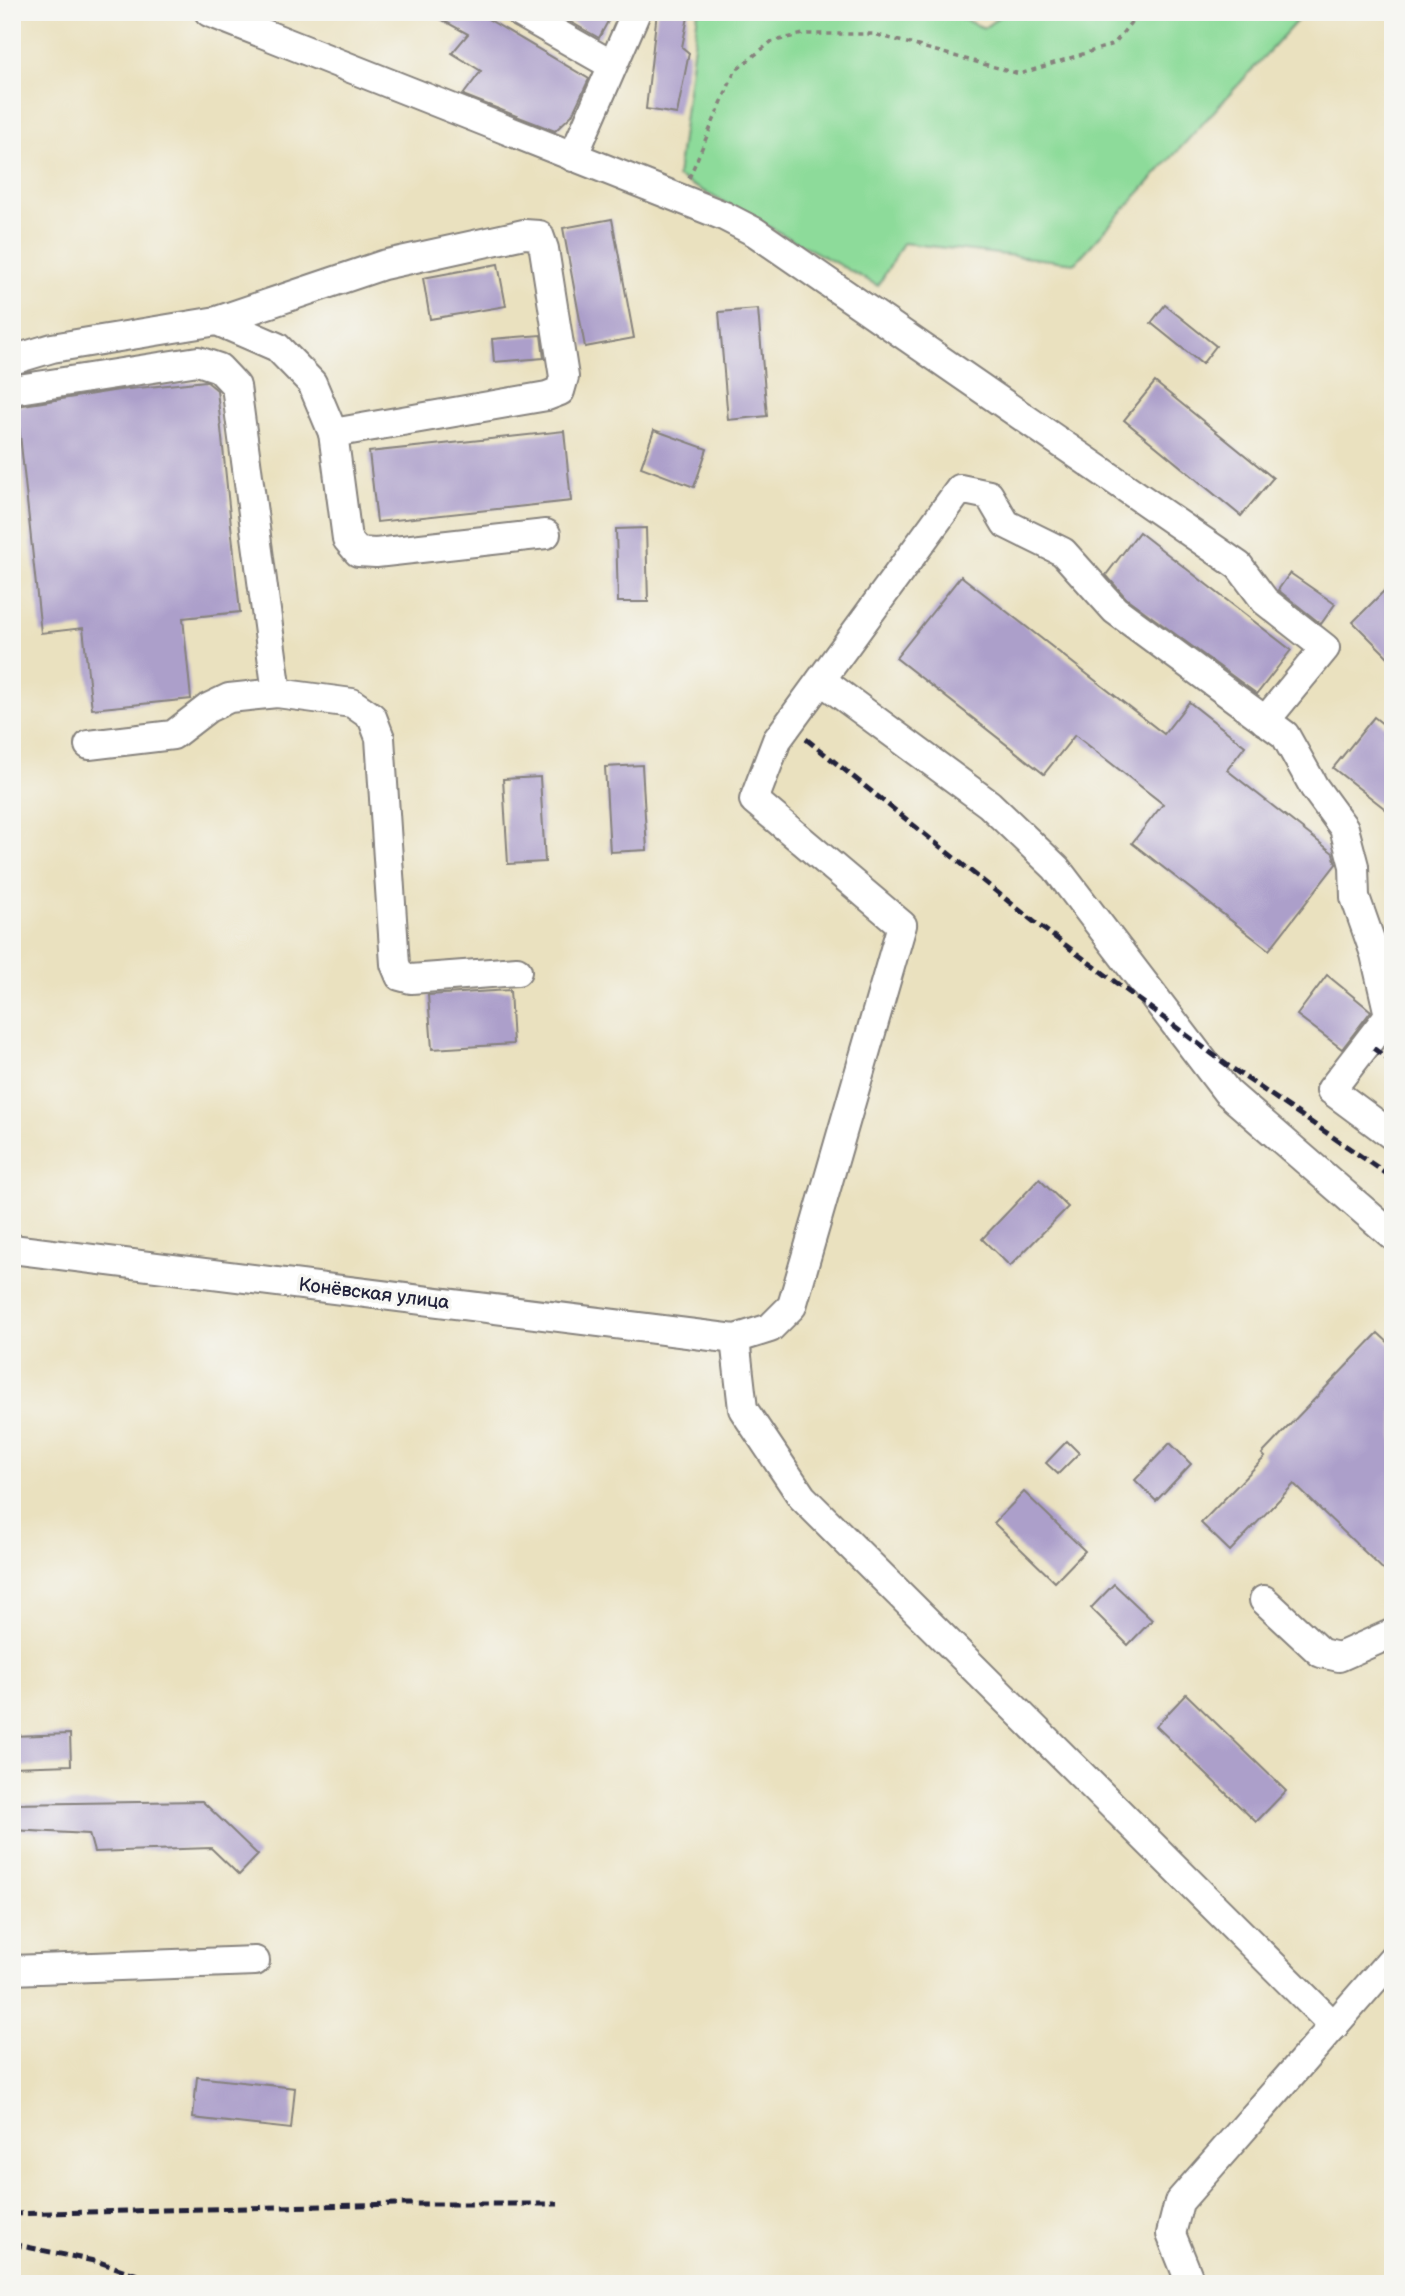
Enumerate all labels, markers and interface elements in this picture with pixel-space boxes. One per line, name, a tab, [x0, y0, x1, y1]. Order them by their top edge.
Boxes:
street label: Конёвская улица	[297, 1273, 451, 1315]

